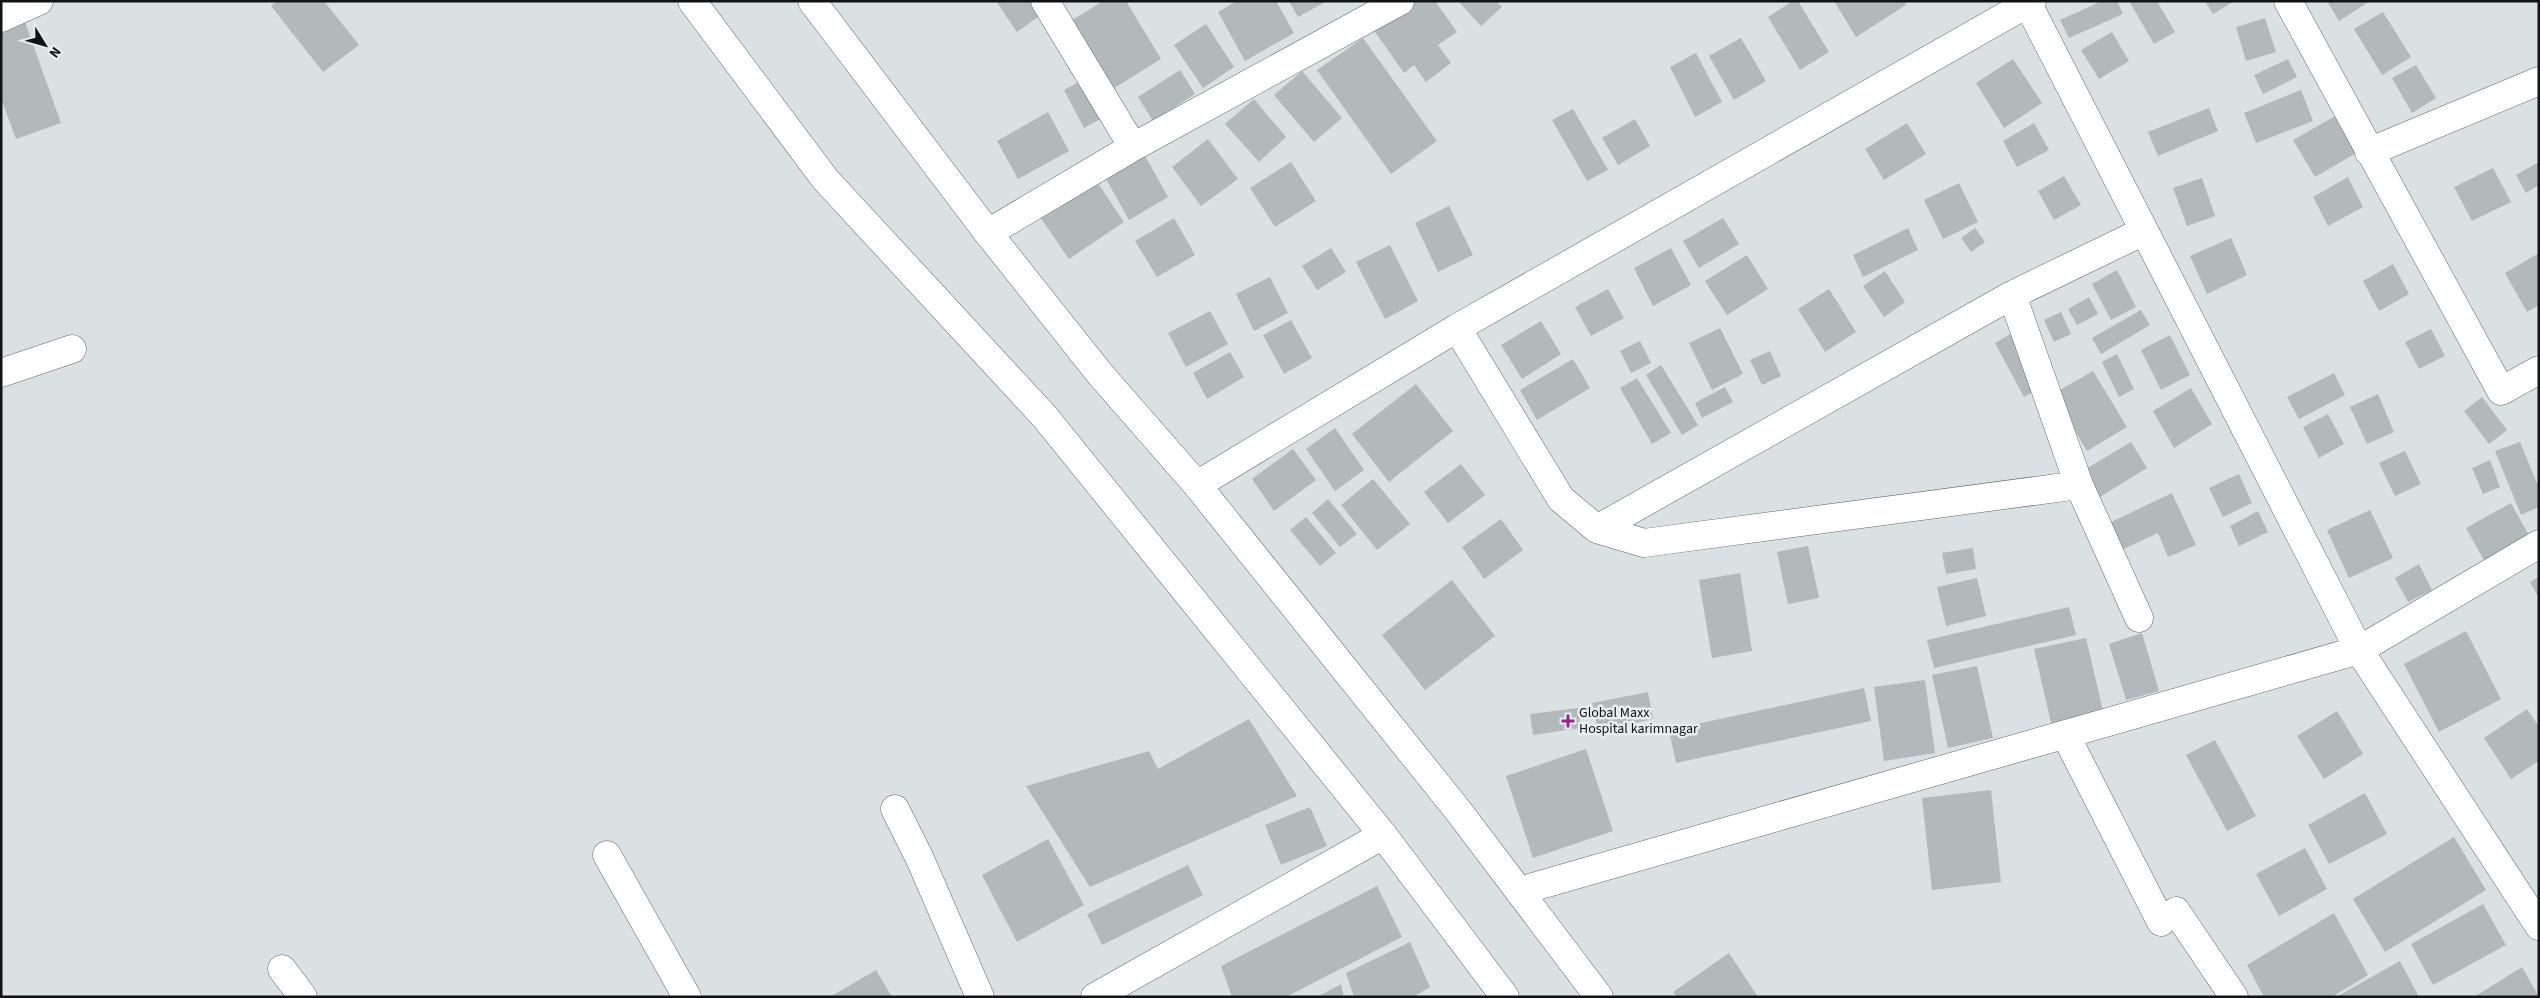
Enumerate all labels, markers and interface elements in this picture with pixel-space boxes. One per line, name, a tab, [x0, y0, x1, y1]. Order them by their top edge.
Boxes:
north arrow	[20, 20, 70, 70]
text: N	[44, 42, 65, 62]
place label: Global Maxx Hospital karimnagar	[1579, 703, 1698, 739]
marker: Global Maxx Hospital karimnagar	[1561, 714, 1575, 728]

